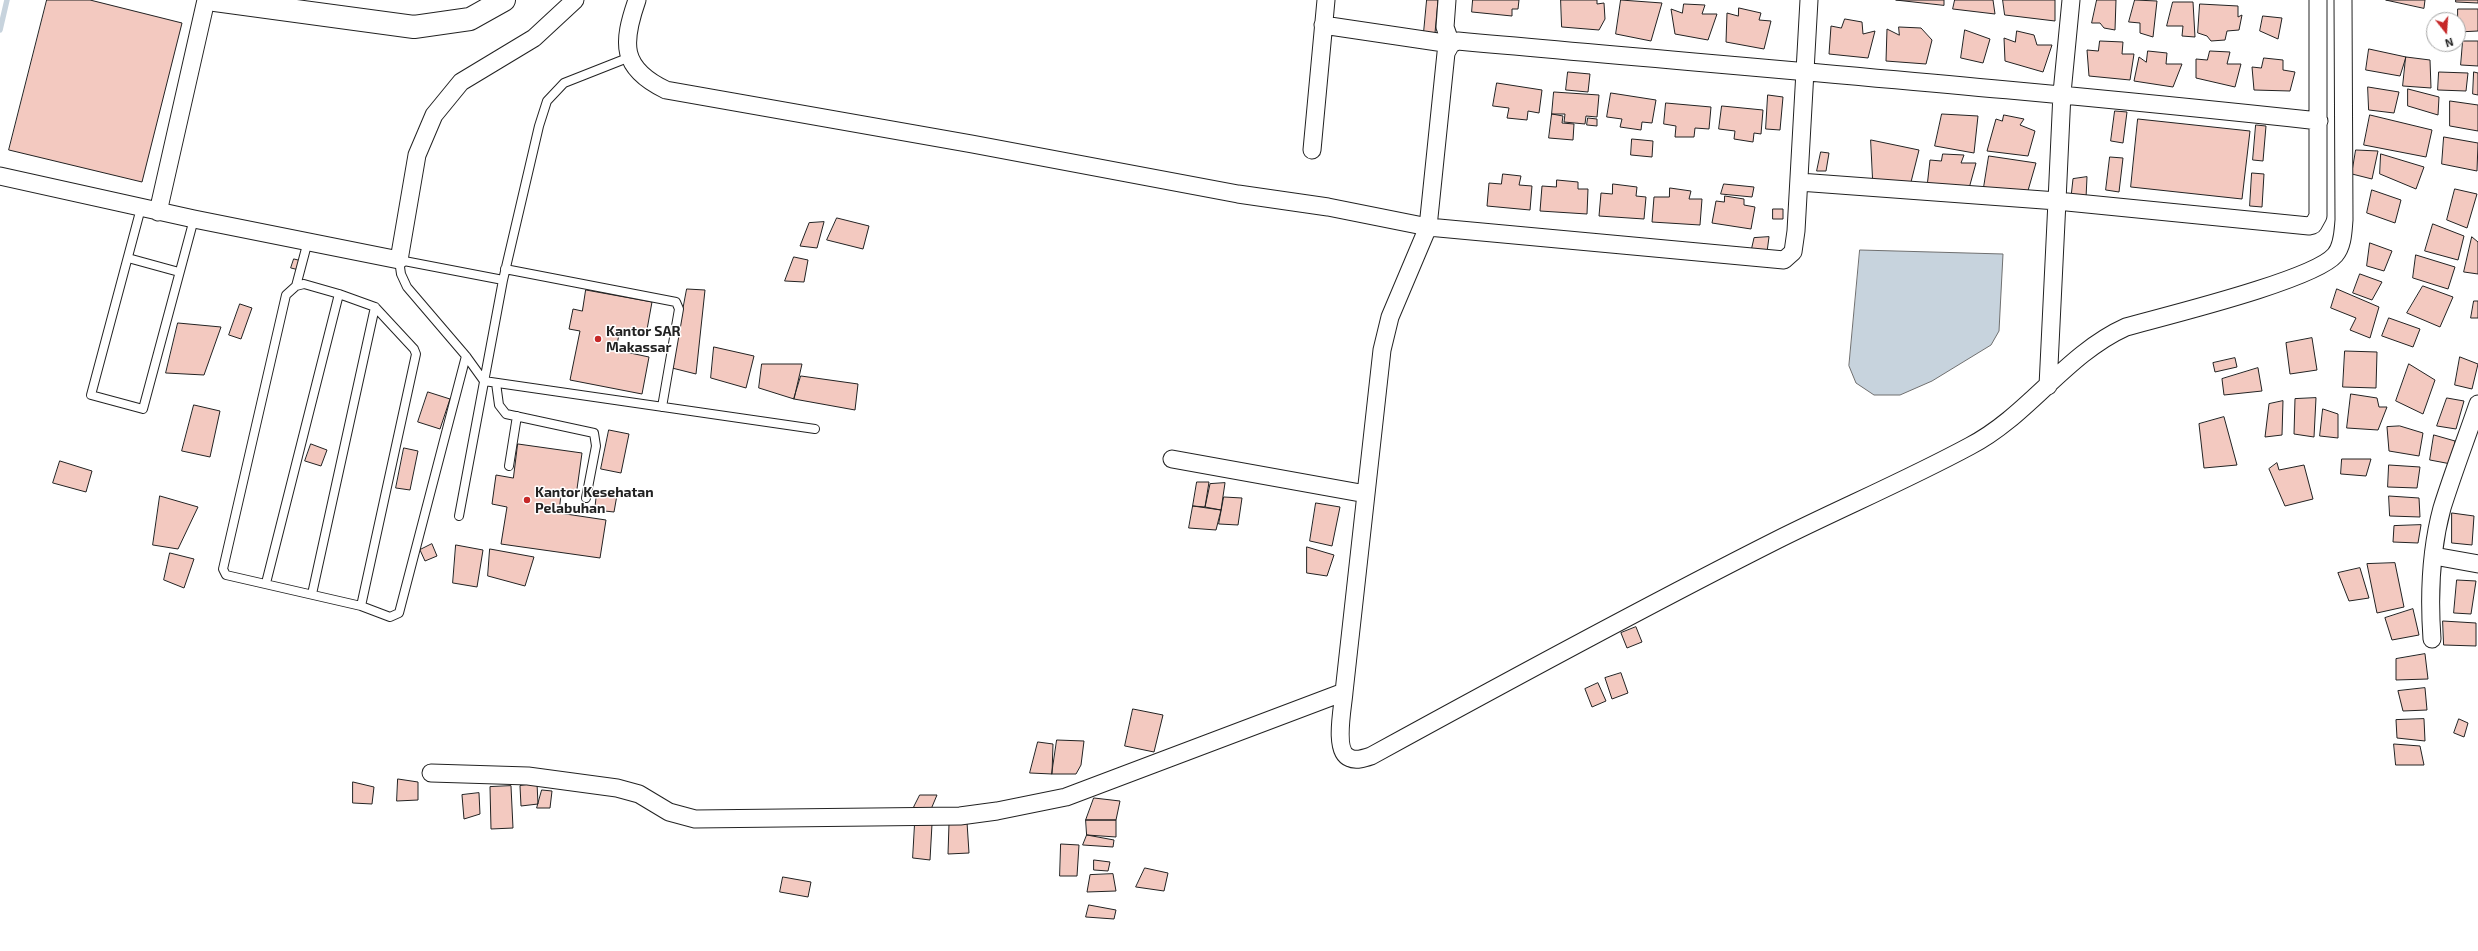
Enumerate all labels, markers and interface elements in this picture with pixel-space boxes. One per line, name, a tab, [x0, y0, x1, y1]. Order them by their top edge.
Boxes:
north arrow	[2426, 12, 2466, 52]
text: N	[2444, 36, 2455, 50]
place label: Kantor SAR Makassar	[606, 323, 681, 356]
marker: Kantor SAR Makassar	[593, 334, 603, 344]
place label: Kantor Kesehatan Pelabuhan	[535, 484, 654, 516]
marker: Kantor Kesehatan Pelabuhan	[522, 495, 532, 505]

